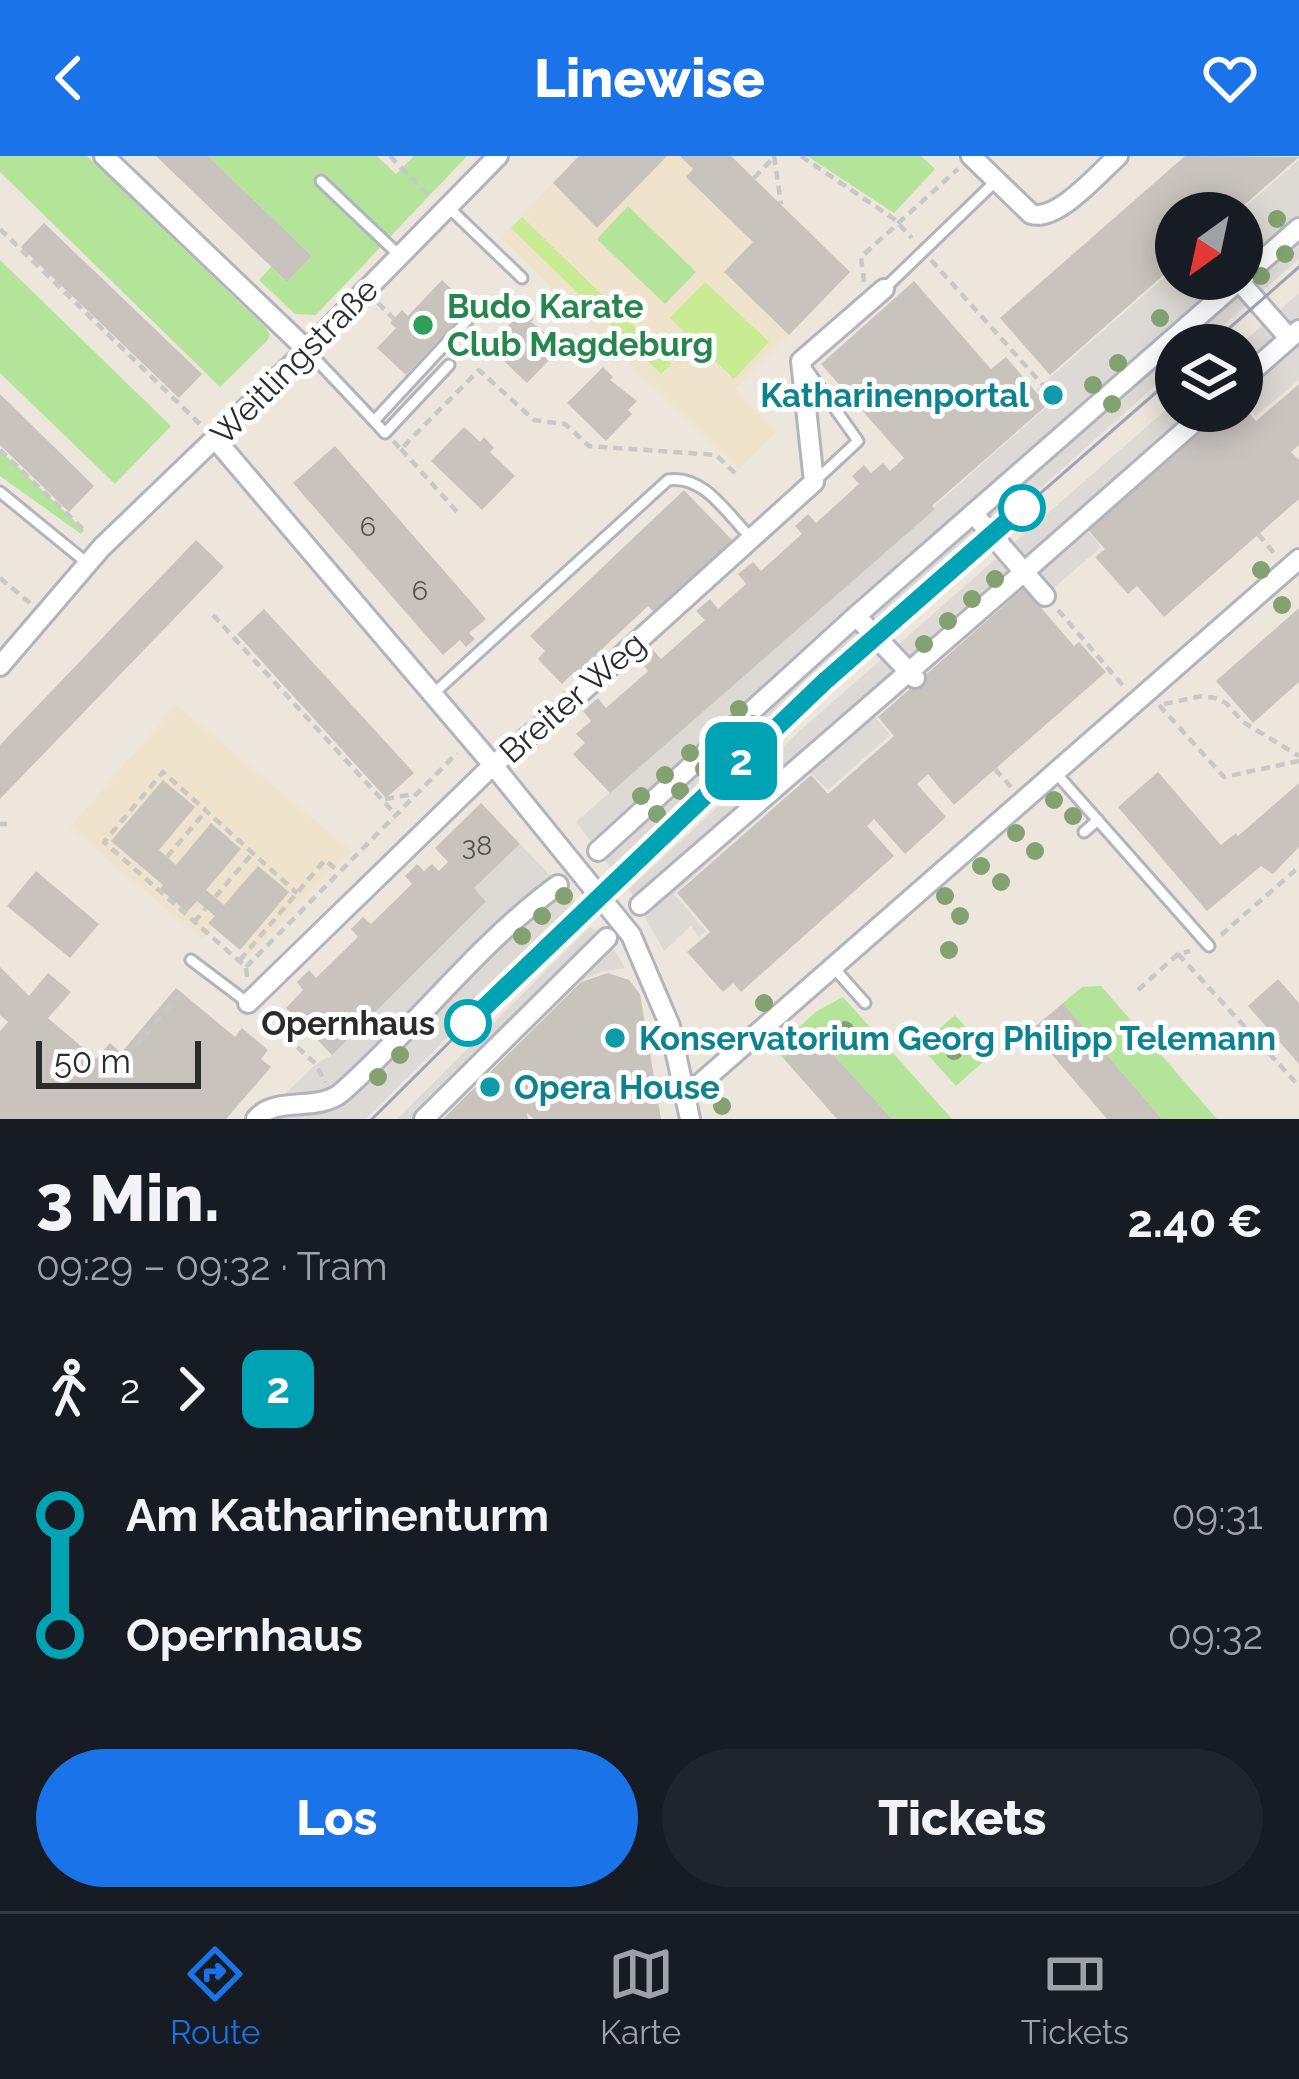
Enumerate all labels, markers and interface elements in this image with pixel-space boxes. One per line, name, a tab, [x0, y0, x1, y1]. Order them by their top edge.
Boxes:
icon: back	[36, 45, 102, 111]
icon: heart	[1197, 45, 1263, 111]
text: Linewise	[534, 46, 765, 110]
north arrow	[1155, 192, 1263, 300]
map controls	[1155, 192, 1263, 432]
street label: Weitlingstraße	[203, 270, 386, 453]
place label: Budo Karate Club Magdeburg	[447, 287, 713, 364]
marker: Budo Karate Club Magdeburg	[410, 312, 436, 338]
button: layers	[1155, 324, 1263, 432]
place label: Katharinenportal	[760, 376, 1030, 415]
marker: Katharinenportal	[1040, 382, 1066, 408]
unlabelled marker	[1000, 486, 1044, 530]
house number: 6	[360, 511, 376, 542]
house number: 6	[412, 575, 428, 606]
street label: Breiter Weg	[492, 624, 653, 771]
line badge: 2	[702, 722, 780, 800]
text: 2	[729, 736, 753, 785]
house number: 38	[462, 830, 492, 861]
marker: Opernhaus	[446, 1001, 490, 1045]
place label: Opernhaus	[261, 1004, 435, 1043]
place label: Konservatorium Georg Philipp Telemann	[639, 1019, 1276, 1058]
marker: Konservatorium Georg Philipp Telemann	[602, 1025, 628, 1051]
scale bar	[36, 1035, 201, 1088]
text: 50 m	[54, 1042, 131, 1081]
place label: Opera House	[514, 1068, 720, 1107]
marker: Opera House	[477, 1074, 503, 1100]
text: 3 Min.	[36, 1159, 220, 1236]
text: 2.40 €	[1127, 1195, 1263, 1248]
text: 09:29 – 09:32 · Tram	[36, 1243, 388, 1289]
icon: walk	[36, 1356, 102, 1422]
icon: forward	[158, 1356, 224, 1422]
text: 2	[266, 1364, 290, 1413]
text: 2	[120, 1366, 140, 1412]
text: Am Katharinenturm	[126, 1489, 549, 1542]
text: 09:31	[1171, 1492, 1263, 1538]
text: Opernhaus	[126, 1609, 363, 1662]
text: 09:32	[1168, 1612, 1263, 1658]
button: Los	[36, 1749, 638, 1887]
button: Tickets	[662, 1749, 1263, 1887]
tab: Route	[170, 1941, 260, 2052]
tab: Karte	[600, 1941, 681, 2052]
tab: Tickets	[1021, 1941, 1129, 2052]

